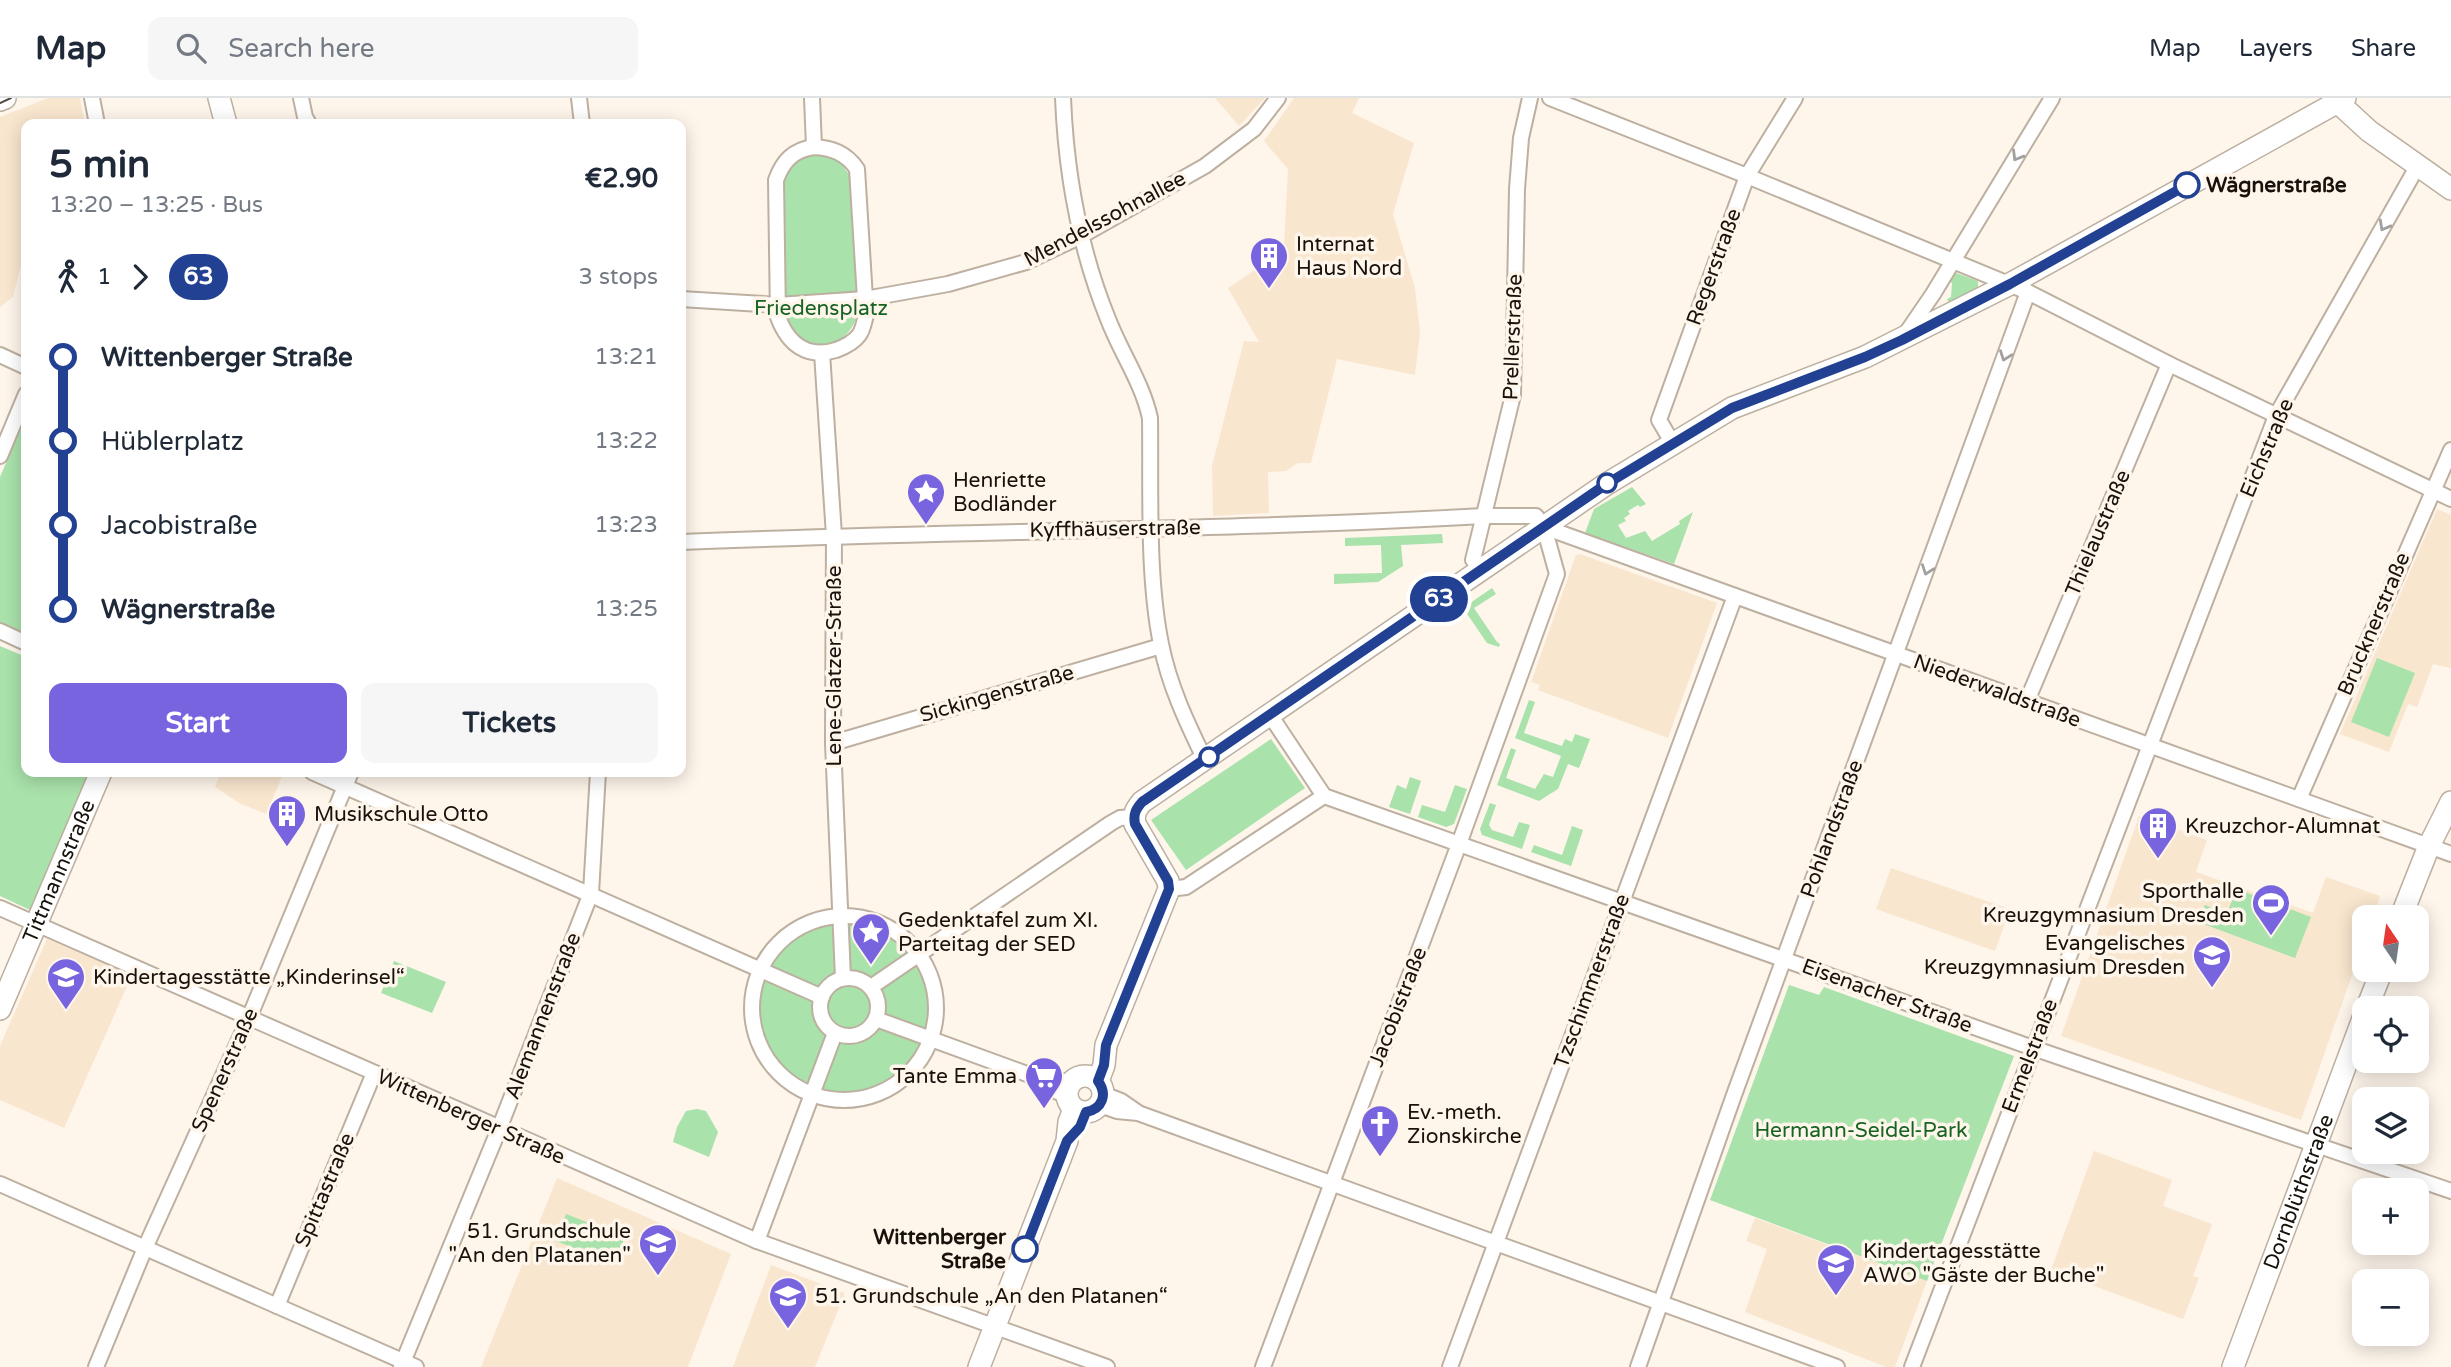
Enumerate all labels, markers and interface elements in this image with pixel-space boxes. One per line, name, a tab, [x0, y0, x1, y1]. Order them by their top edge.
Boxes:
search box	[148, 17, 638, 80]
text: Map	[35, 29, 106, 68]
icon: search	[172, 29, 210, 67]
text: Search here	[228, 33, 374, 64]
text: Map	[2149, 34, 2201, 63]
text: Layers	[2239, 34, 2313, 63]
text: Share	[2351, 34, 2416, 63]
text: 5 min	[49, 142, 150, 188]
one-way arrow	[2012, 149, 2025, 162]
text: €2.90	[585, 163, 658, 194]
street label: Mendelssohnallee	[1020, 166, 1190, 272]
marker: Wägnerstraße	[2174, 172, 2200, 198]
place label: Wägnerstraße	[2206, 173, 2347, 198]
text: 13:20 – 13:25 · Bus	[49, 191, 263, 219]
street label: Regerstraße	[1681, 205, 1747, 329]
one-way arrow	[2379, 219, 2392, 232]
place label: Internat Haus Nord	[1296, 232, 1402, 281]
building icon: Internat Haus Nord	[1248, 235, 1290, 290]
icon: walk	[49, 258, 87, 296]
icon: forward	[121, 258, 159, 296]
text: 63	[183, 262, 214, 291]
text: 1	[97, 263, 111, 291]
text: 3 stops	[578, 263, 658, 291]
street label: Prellerstraße	[1498, 273, 1528, 401]
park label: Friedensplatz	[754, 296, 888, 321]
text: Wittenberger Straße	[101, 342, 353, 373]
text: 13:21	[594, 343, 658, 371]
one-way arrow	[1999, 349, 2013, 361]
street label: Eichstraße	[2235, 395, 2299, 501]
text: Hüblerplatz	[101, 426, 244, 457]
text: 13:22	[594, 427, 658, 455]
street label: Thielaustraße	[2060, 466, 2136, 600]
place label: Henriette Bodländer	[953, 468, 1056, 517]
place icon: Henriette Bodländer	[905, 471, 947, 526]
unlabelled marker	[1597, 473, 1617, 493]
text: Jacobistraße	[101, 510, 258, 541]
text: 13:23	[594, 511, 658, 539]
street label: Kyffhäuserstraße	[1029, 515, 1201, 543]
street label: Brucknerstraße	[2333, 549, 2415, 699]
one-way arrow	[1921, 563, 1935, 575]
street label: Lene-Glatzer-Straße	[822, 565, 847, 767]
line badge: 63	[1408, 576, 1470, 622]
text: 63	[1424, 584, 1454, 613]
text: Wägnerstraße	[101, 594, 275, 625]
text: 13:25	[594, 595, 658, 623]
street label: Niederwaldstraße	[1910, 649, 2084, 733]
street label: Sickingenstraße	[917, 660, 1077, 728]
button: Start	[49, 683, 347, 763]
button: Tickets	[361, 683, 658, 763]
unlabelled marker	[1199, 747, 1219, 767]
street label: Pohlandstraße	[1795, 757, 1869, 901]
building icon: Musikschule Otto	[266, 793, 308, 848]
street label: Tittmannstraße	[17, 796, 100, 946]
place label: Musikschule Otto	[314, 802, 489, 827]
building icon: Kreuzchor-Alumnat	[2137, 805, 2179, 860]
place label: Kreuzchor-Alumnat	[2185, 814, 2380, 839]
place label: Sporthalle Kreuzgymnasium Dresden	[1983, 879, 2244, 928]
sports icon: Sporthalle Kreuzgymnasium Dresden	[2250, 882, 2292, 937]
street label: Tzschimmerstraße	[1549, 890, 1635, 1072]
north arrow	[2352, 905, 2429, 982]
map controls	[2352, 905, 2429, 1346]
place label: Gedenktafel zum XI. Parteitag der SED	[898, 908, 1098, 957]
place icon: Gedenktafel zum XI. Parteitag der SED	[850, 911, 892, 966]
street label: Alemannenstraße	[500, 929, 586, 1103]
place label: Evangelisches Kreuzgymnasium Dresden	[1924, 931, 2185, 980]
school or university icon: Evangelisches Kreuzgymnasium Dresden	[2191, 934, 2233, 989]
street label: Jacobistraße	[1364, 943, 1432, 1071]
street label: Eisenacher Straße	[1798, 954, 1976, 1038]
school or university icon: Kindertagesstätte „Kinderinsel“	[45, 956, 87, 1011]
place label: Kindertagesstätte „Kinderinsel“	[93, 965, 405, 990]
street label: Ermelstraße	[1997, 995, 2063, 1117]
button: locate	[2352, 996, 2429, 1073]
street label: Spenerstraße	[187, 1004, 264, 1136]
supermarket icon: Tante Emma	[1023, 1055, 1065, 1110]
street label: Wittenberger Straße	[373, 1064, 569, 1170]
place label: Tante Emma	[893, 1064, 1017, 1089]
button: layers	[2352, 1087, 2429, 1164]
place label: Ev.-meth. Zionskirche	[1407, 1100, 1522, 1149]
church icon: Ev.-meth. Zionskirche	[1359, 1103, 1401, 1158]
street label: Dornblüthstraße	[2258, 1111, 2339, 1273]
park label: Hermann-Seidel-Park	[1755, 1118, 1967, 1143]
street label: Spittastraße	[290, 1129, 360, 1251]
button: +	[2352, 1178, 2429, 1255]
place label: 51. Grundschule "An den Platanen"	[449, 1219, 631, 1268]
school or university icon: 51. Grundschule "An den Platanen"	[637, 1222, 679, 1277]
place label: Wittenberger Straße	[873, 1225, 1007, 1274]
marker: Wittenberger Straße	[1012, 1236, 1038, 1262]
place label: Kindertagesstätte AWO "Gäste der Buche"	[1863, 1239, 2104, 1288]
school or university icon: Kindertagesstätte AWO "Gäste der Buche"	[1815, 1242, 1857, 1297]
button: −	[2352, 1269, 2429, 1346]
school or university icon: 51. Grundschule „An den Platanen“	[767, 1275, 809, 1330]
place label: 51. Grundschule „An den Platanen“	[815, 1284, 1168, 1309]

